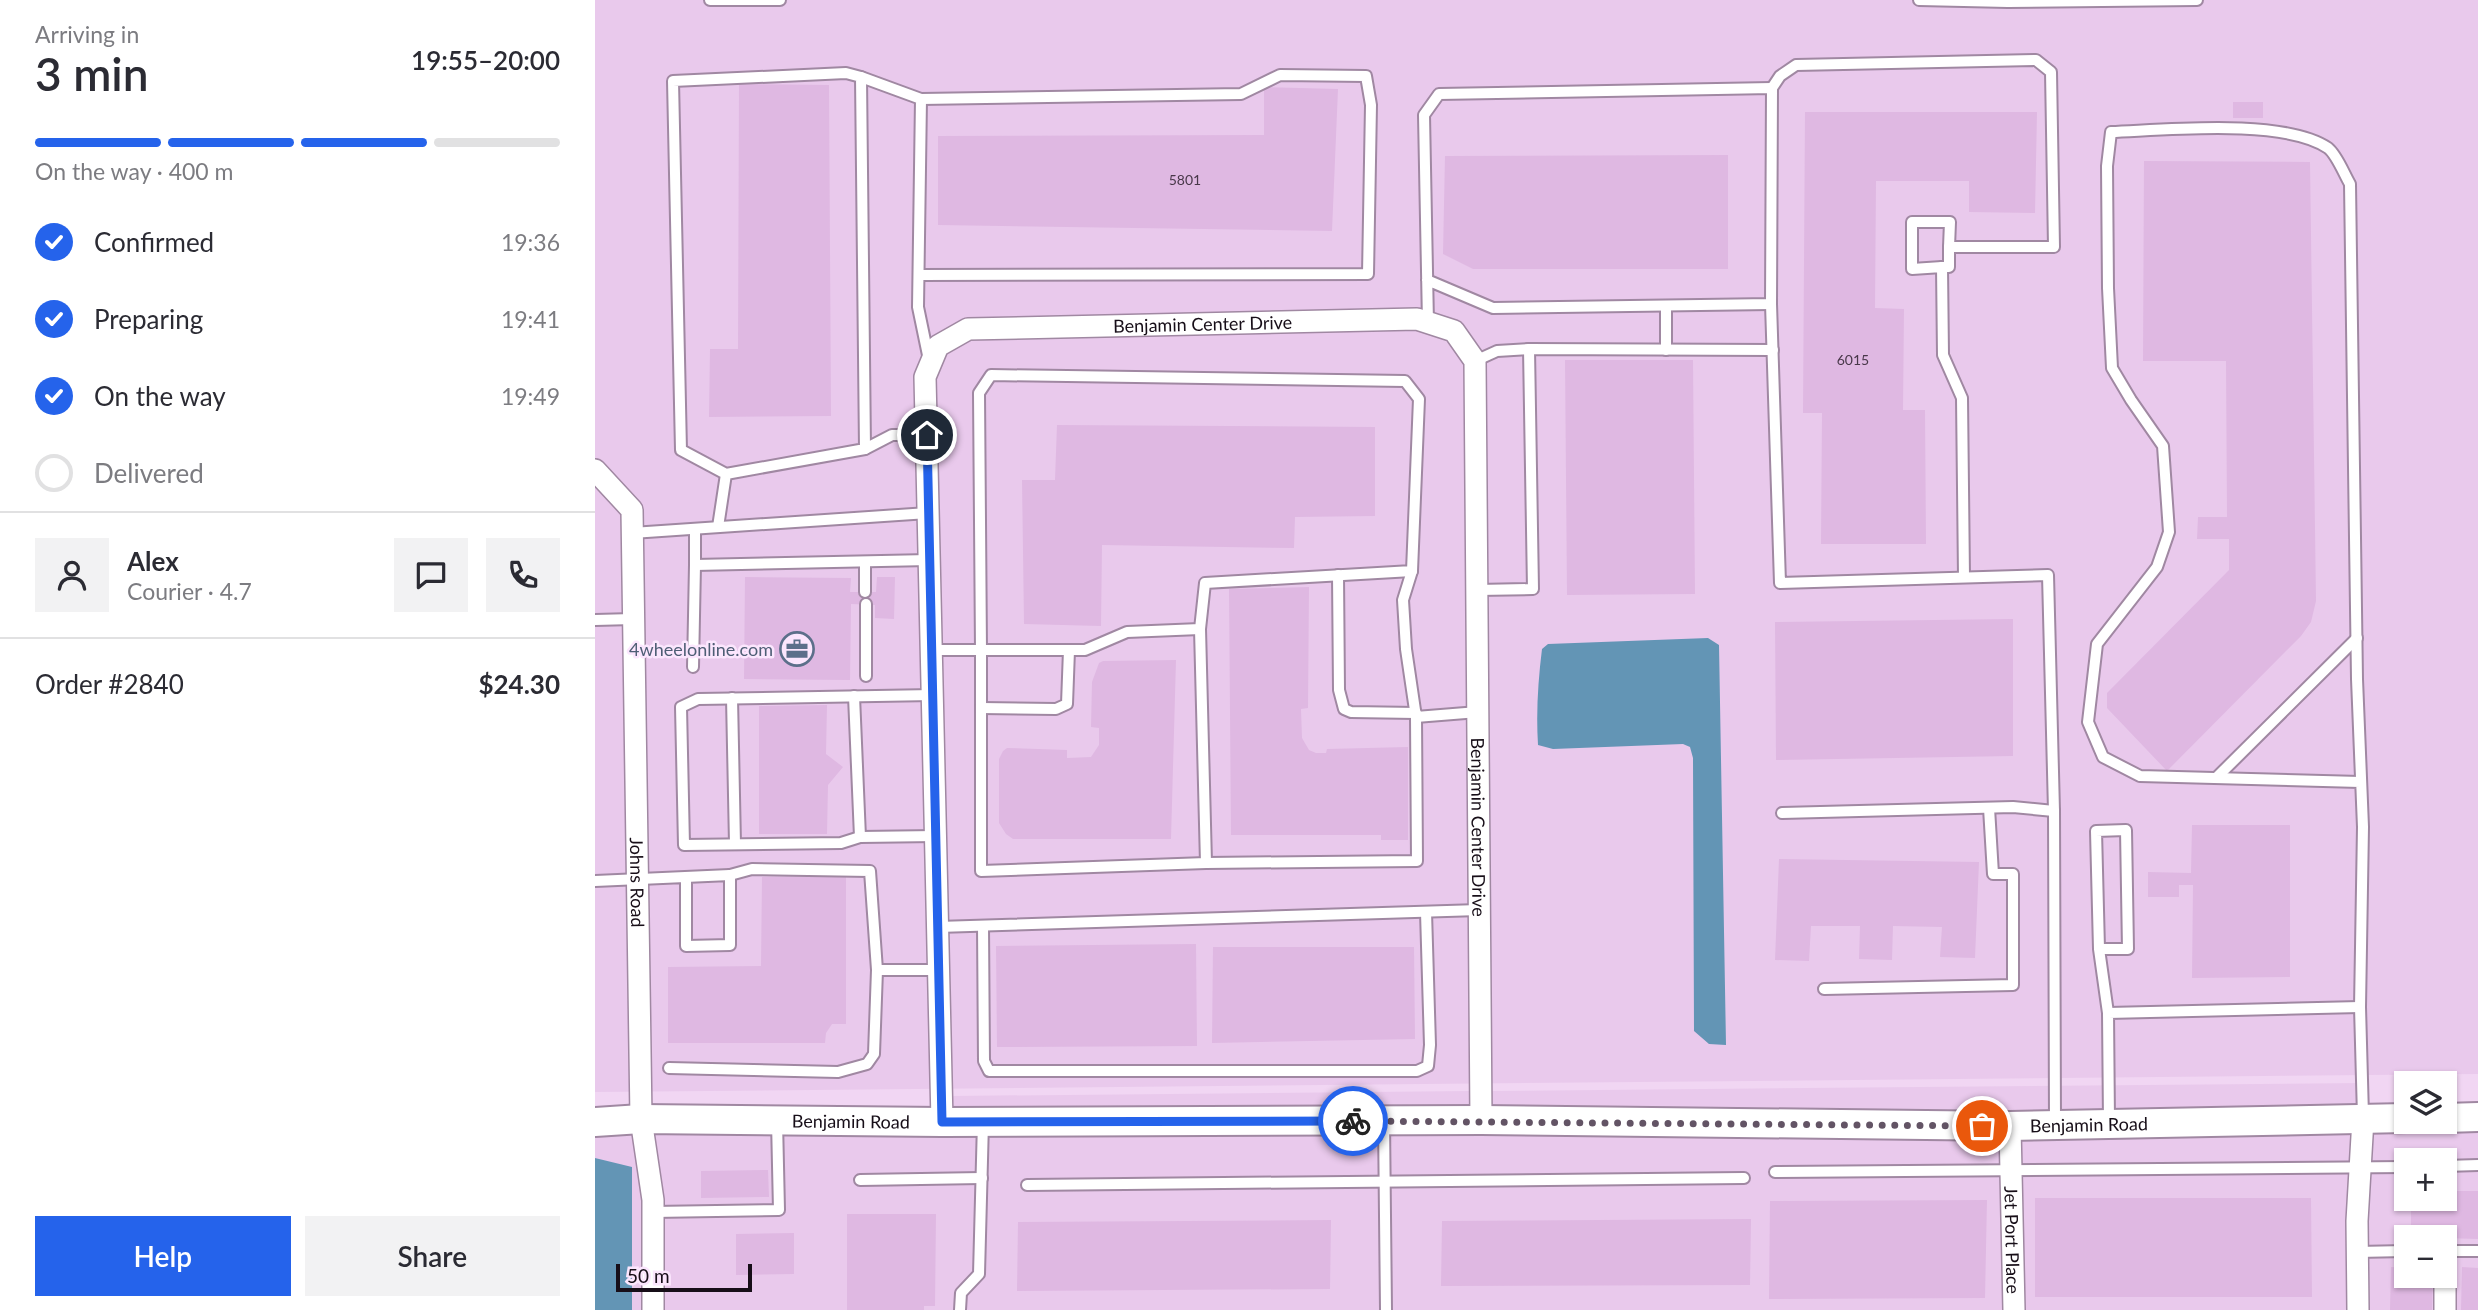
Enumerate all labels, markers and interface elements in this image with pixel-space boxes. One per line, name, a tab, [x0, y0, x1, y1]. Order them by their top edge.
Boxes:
text: Arriving in	[35, 20, 139, 48]
text: 19:55–20:00	[411, 44, 560, 76]
text: 3 min	[35, 46, 149, 101]
text: On the way · 400 m	[35, 157, 234, 185]
house number: 5801	[1169, 171, 1201, 188]
icon: check	[35, 223, 73, 261]
text: Confirmed	[94, 226, 214, 258]
text: 19:36	[501, 228, 560, 256]
icon: check	[35, 300, 73, 338]
text: Preparing	[94, 303, 203, 335]
text: 19:41	[501, 305, 560, 333]
street label: Benjamin Center Drive	[1113, 311, 1292, 337]
house number: 6015	[1837, 351, 1869, 368]
icon: check	[35, 377, 73, 415]
text: On the way	[94, 380, 226, 412]
text: 19:49	[501, 382, 560, 410]
pin	[897, 405, 957, 465]
icon: home	[908, 416, 946, 454]
text: Delivered	[94, 457, 204, 489]
button: person	[35, 538, 109, 612]
button: chat	[394, 538, 468, 612]
button: phone	[486, 538, 560, 612]
text: Alex	[127, 545, 179, 577]
text: Courier · 4.7	[127, 577, 252, 605]
office icon: 4wheelonline.com	[778, 630, 816, 668]
place label: 4wheelonline.com	[629, 638, 773, 660]
text: Order #2840	[35, 668, 184, 700]
text: $24.30	[478, 668, 560, 700]
street label: Benjamin Center Drive	[1467, 737, 1490, 917]
street label: Johns Road	[626, 837, 649, 928]
map controls	[2394, 1071, 2457, 1288]
button: layers	[2394, 1071, 2457, 1134]
courier	[1318, 1086, 1388, 1156]
pin	[1952, 1096, 2012, 1156]
icon: bike	[1334, 1102, 1372, 1140]
icon: bag	[1963, 1107, 2001, 1145]
street label: Benjamin Road	[792, 1110, 910, 1133]
street label: Benjamin Road	[2030, 1112, 2148, 1137]
button: +	[2394, 1148, 2457, 1211]
street label: Jet Port Place	[2000, 1186, 2025, 1294]
button: Help	[35, 1216, 291, 1296]
button: Share	[305, 1216, 560, 1296]
button: −	[2394, 1225, 2457, 1288]
scale bar	[616, 1261, 753, 1293]
text: 50 m	[627, 1264, 670, 1287]

